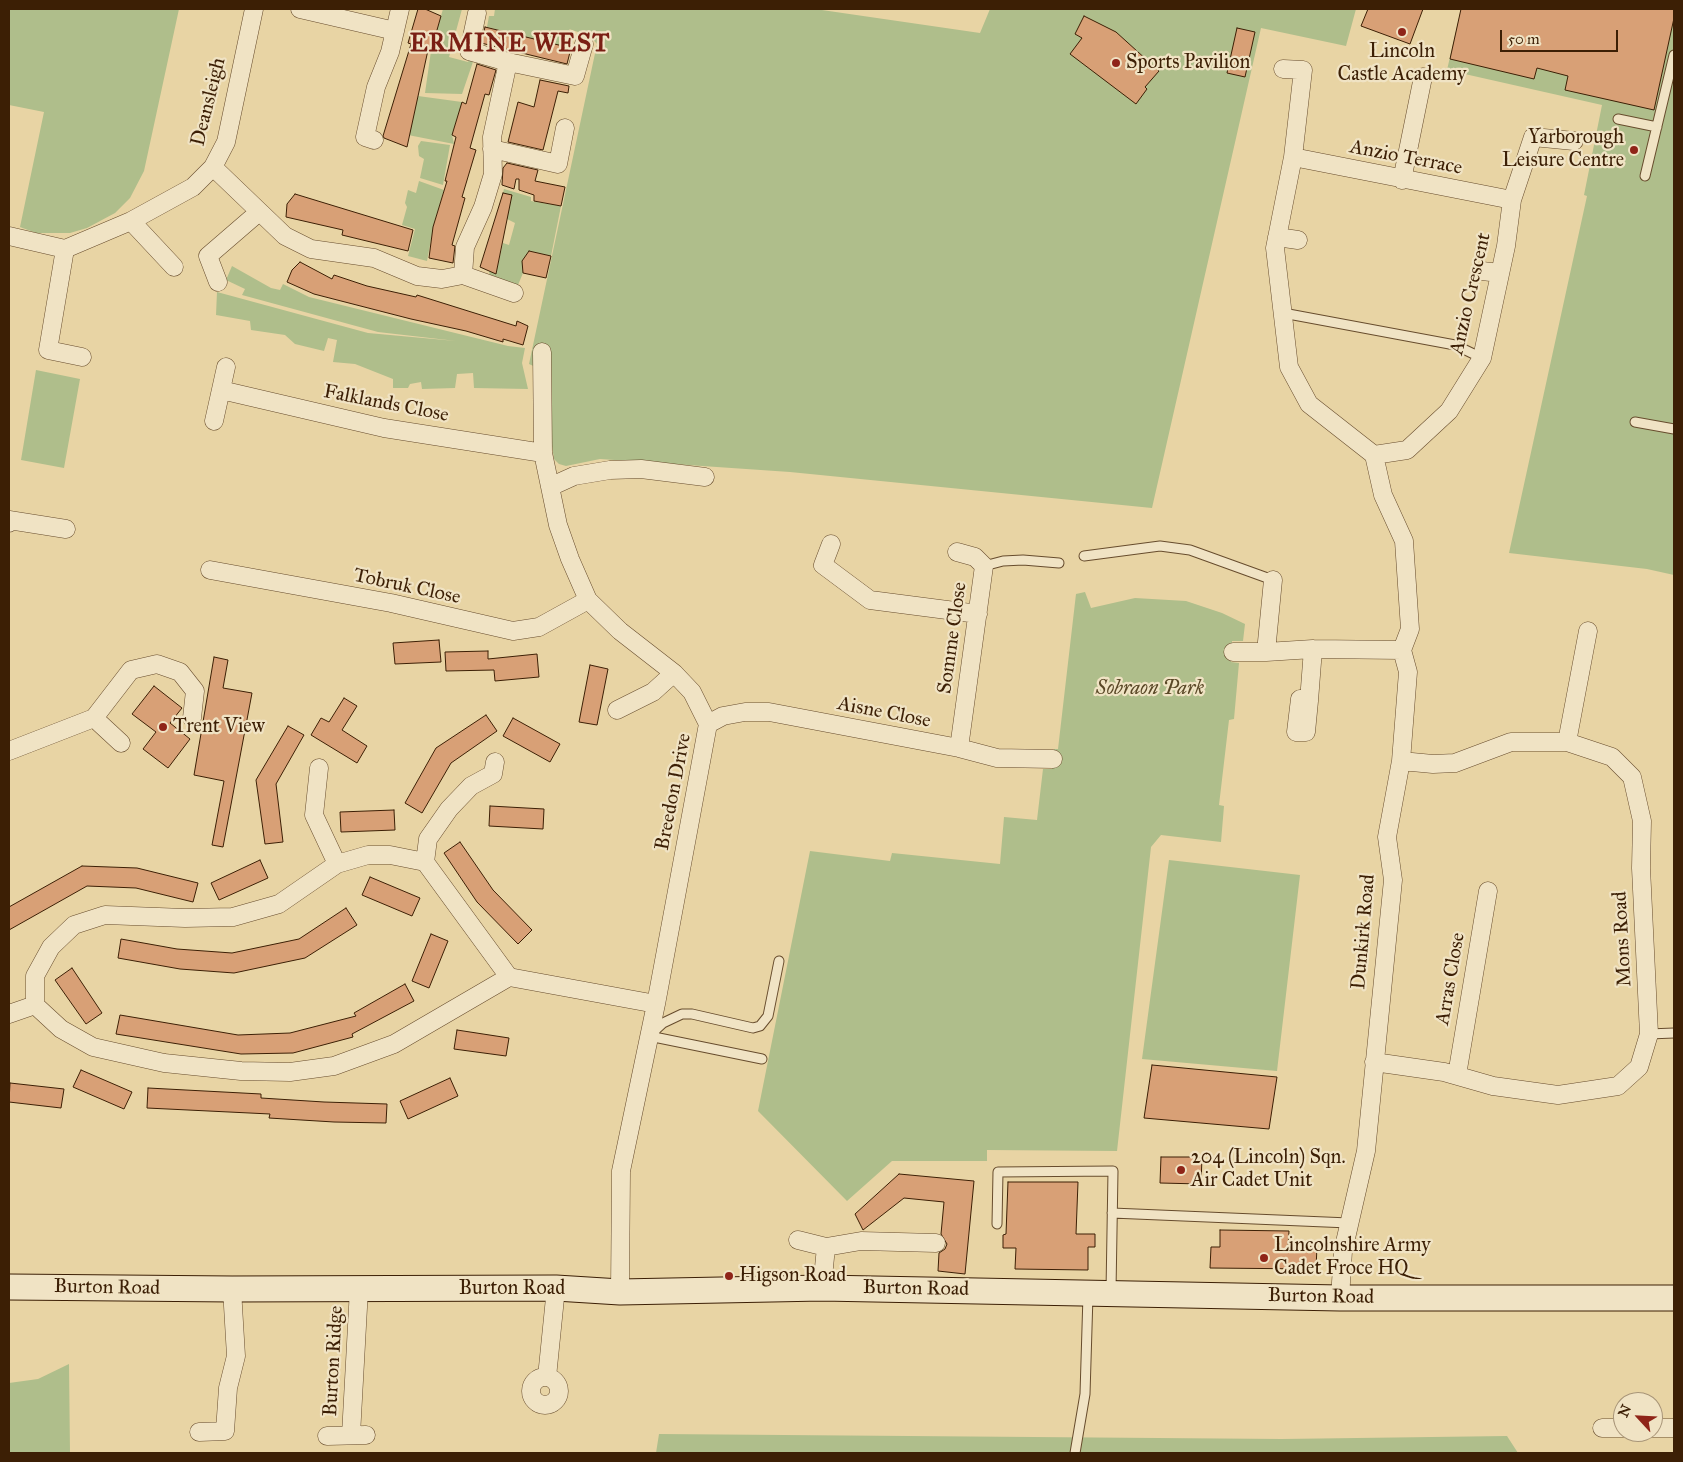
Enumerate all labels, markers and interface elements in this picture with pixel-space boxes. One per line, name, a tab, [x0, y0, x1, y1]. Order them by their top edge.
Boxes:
scale bar	[1503, 20, 1620, 52]
marker: Lincoln Castle Academy	[1396, 26, 1408, 38]
district label: ERMINE WEST	[408, 30, 612, 60]
text: 50 m	[1508, 30, 1540, 48]
place label: Lincoln Castle Academy	[1338, 40, 1466, 87]
place label: Sports Pavilion	[1126, 51, 1250, 75]
street label: Deansleigh	[186, 55, 232, 149]
marker: Sports Pavilion	[1110, 57, 1122, 69]
place label: Yarborough Leisure Centre	[1502, 126, 1624, 173]
street label: Anzio Terrace	[1348, 135, 1464, 181]
marker: Yarborough Leisure Centre	[1628, 144, 1640, 156]
street label: Anzio Crescent	[1445, 231, 1497, 357]
street label: Falklands Close	[321, 380, 451, 428]
street label: Tobruk Close	[351, 564, 463, 610]
street label: Somme Close	[933, 581, 973, 695]
park label: Sobraon Park	[1096, 677, 1204, 701]
street label: Aisne Close	[835, 692, 933, 734]
place label: Trent View	[173, 715, 265, 739]
marker: Trent View	[157, 721, 169, 733]
street label: Breedon Drive	[651, 731, 697, 853]
street label: Dunkirk Road	[1347, 873, 1381, 991]
street label: Mons Road	[1609, 891, 1637, 987]
street label: Arras Close	[1431, 931, 1471, 1027]
place label: 204 (Lincoln) Sqn. Air Cadet Unit	[1191, 1146, 1346, 1193]
marker: 204 (Lincoln) Sqn. Air Cadet Unit	[1175, 1164, 1187, 1176]
place label: Lincolnshire Army Cadet Froce HQ	[1274, 1234, 1431, 1281]
marker: Lincolnshire Army Cadet Froce HQ	[1258, 1252, 1270, 1264]
place label: Higson Road	[739, 1264, 846, 1288]
marker: Higson Road	[723, 1270, 735, 1282]
street label: Burton Road	[54, 1275, 160, 1301]
street label: Burton Road	[863, 1276, 969, 1302]
street label: Burton Road	[459, 1277, 565, 1301]
street label: Burton Road	[1268, 1284, 1374, 1310]
street label: Burton Ridge	[319, 1305, 349, 1417]
north arrow	[1613, 1392, 1663, 1442]
text: N	[1615, 1402, 1635, 1420]

